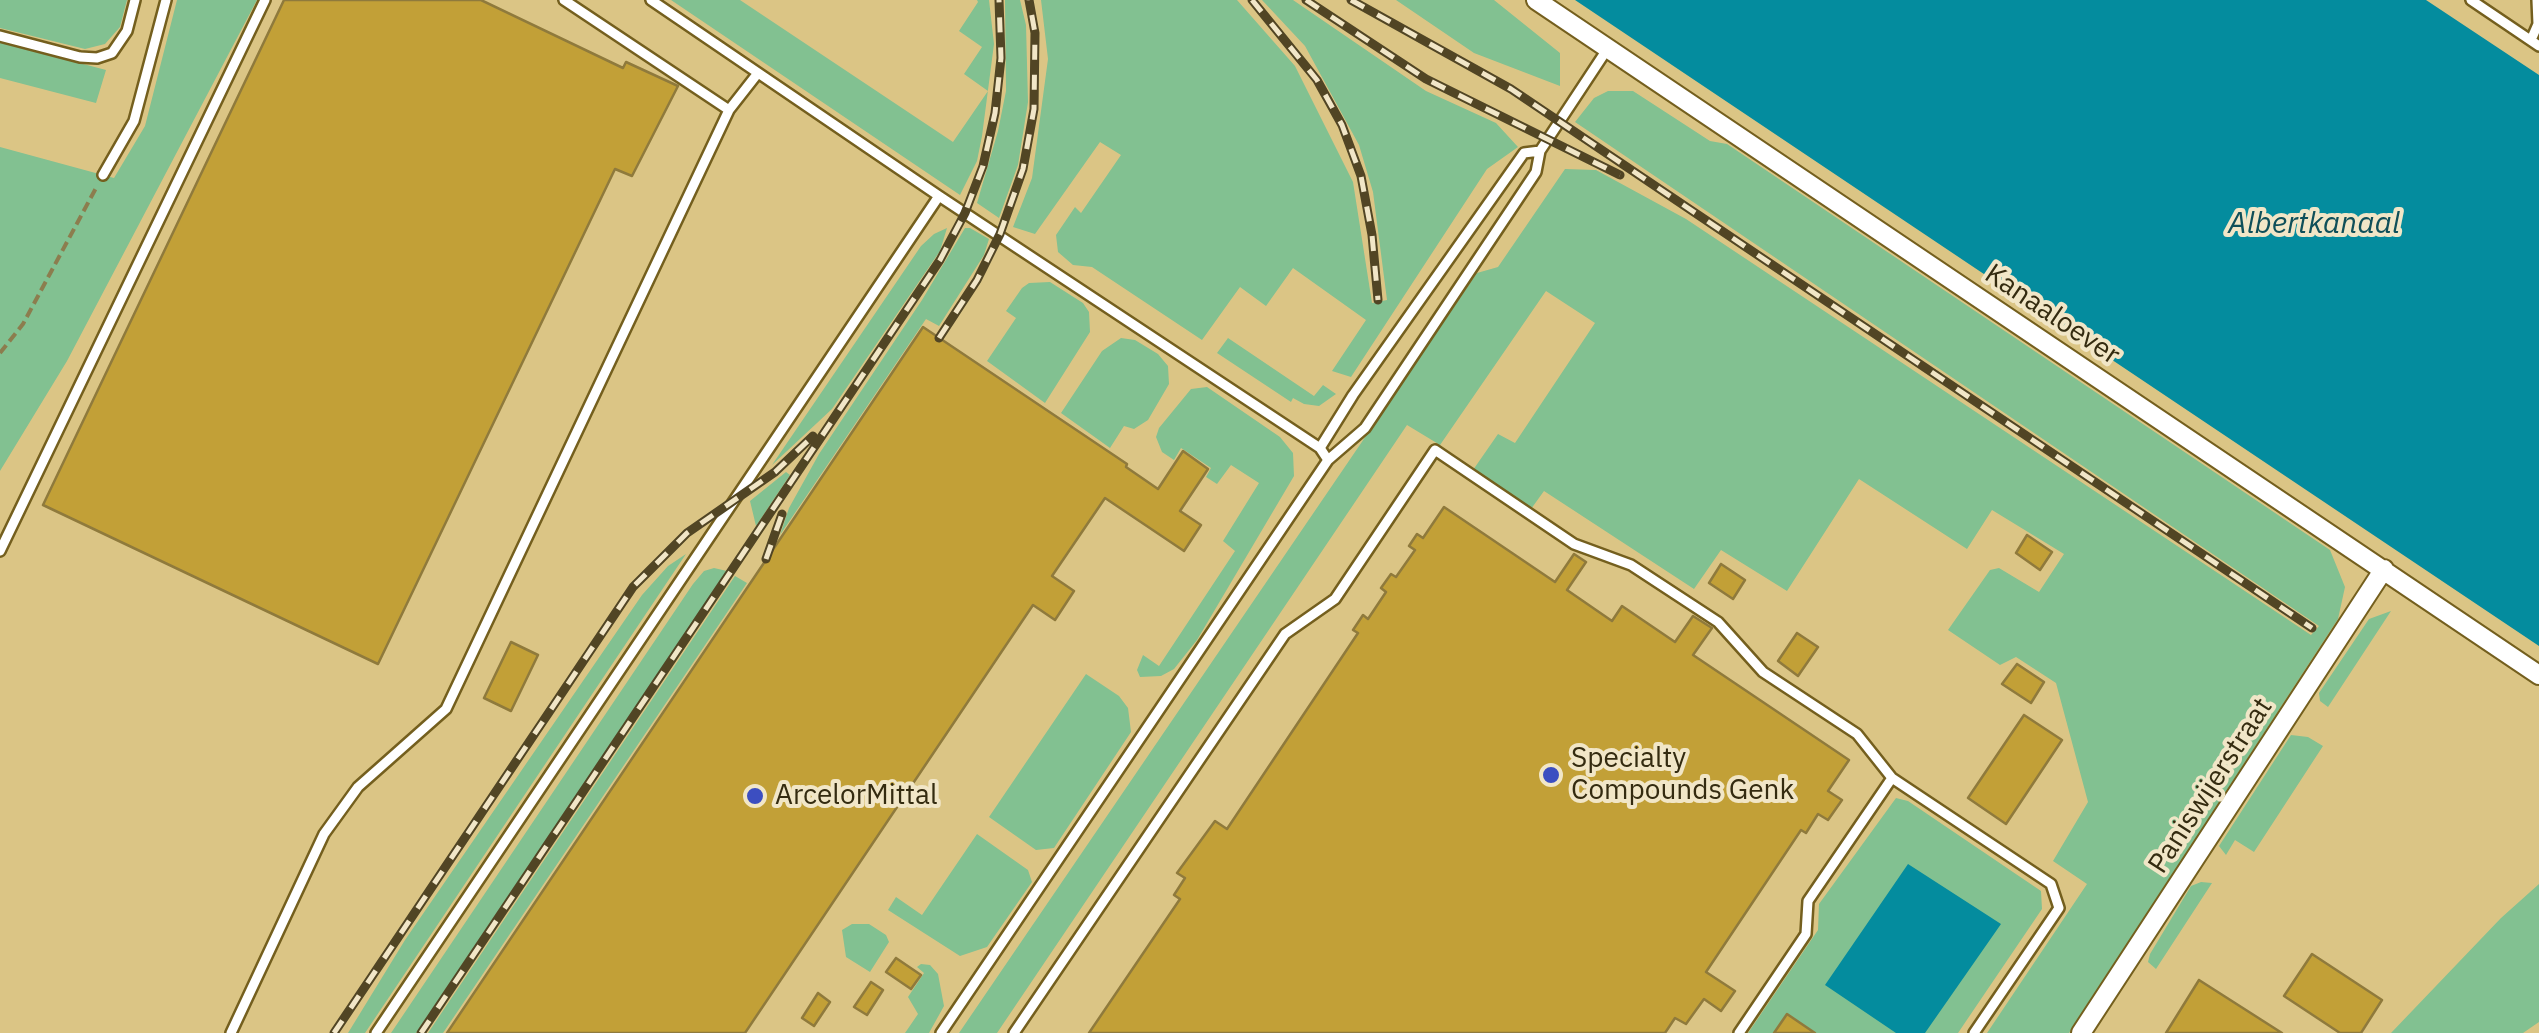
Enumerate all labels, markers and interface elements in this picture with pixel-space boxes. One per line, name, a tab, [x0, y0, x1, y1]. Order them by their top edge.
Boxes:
water label: Albertkanaal	[2228, 206, 2400, 242]
street label: Kanaaloever	[1978, 258, 2126, 372]
street label: Paniswijerstraat	[2142, 692, 2280, 880]
place label: Specialty Compounds Genk	[1571, 742, 1794, 808]
marker: Specialty Compounds Genk	[1540, 764, 1562, 786]
place label: ArcelorMittal	[775, 779, 938, 813]
marker: ArcelorMittal	[744, 785, 766, 807]

